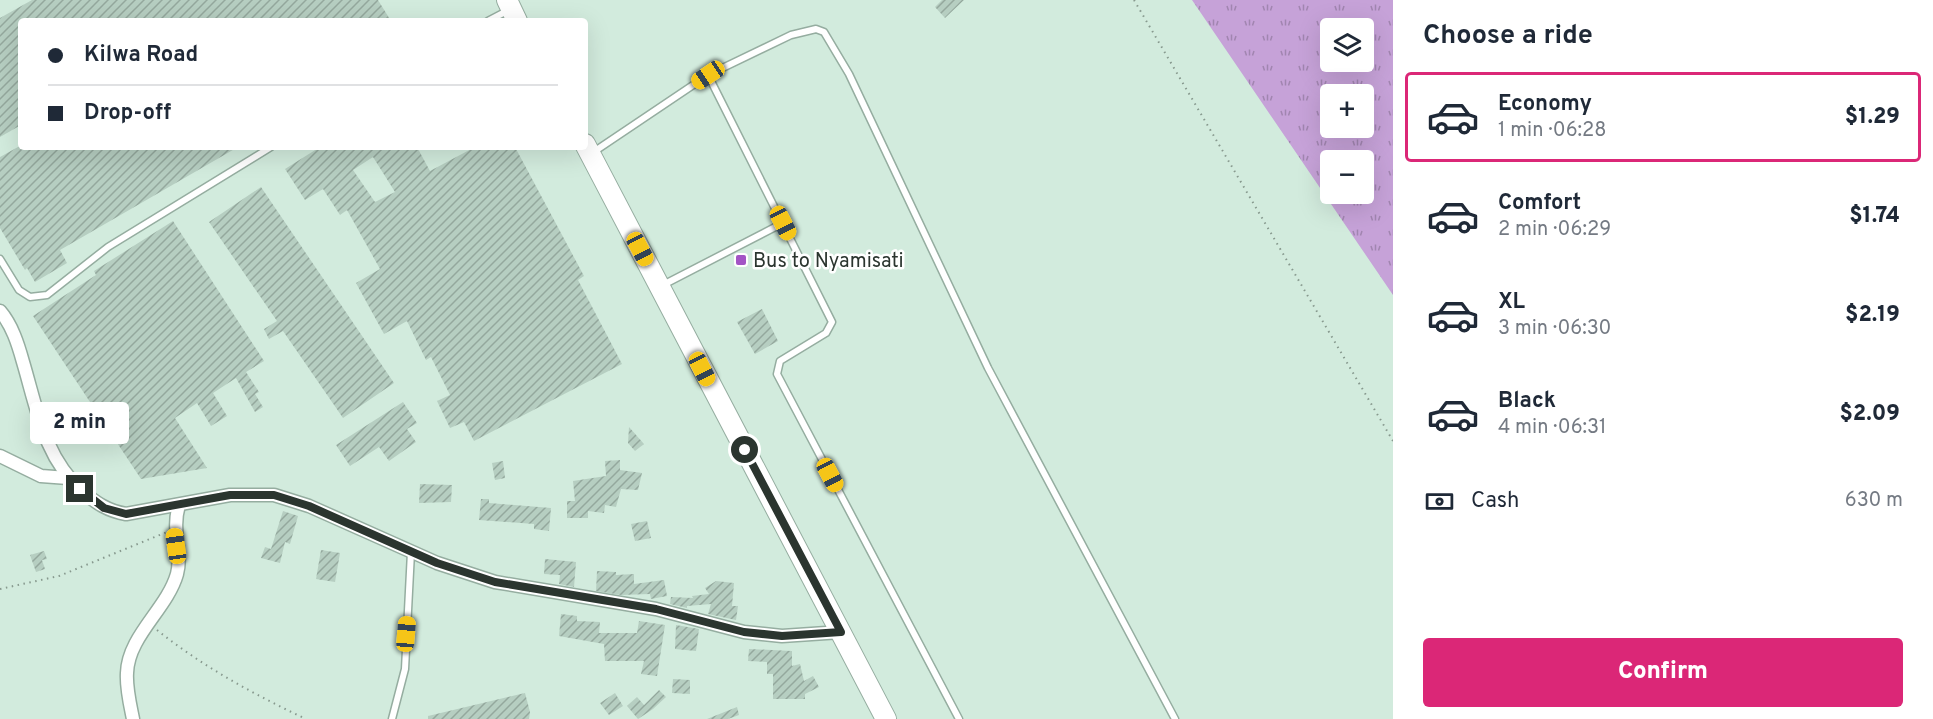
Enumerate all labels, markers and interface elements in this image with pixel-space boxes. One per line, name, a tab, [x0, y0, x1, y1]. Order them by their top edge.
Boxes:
map controls	[1320, 18, 1374, 204]
button: layers	[1320, 18, 1374, 72]
text: Choose a ride	[1423, 19, 1593, 53]
text: Kilwa Road	[84, 42, 198, 69]
car	[688, 57, 728, 93]
button: +	[1320, 84, 1374, 138]
icon: car	[1426, 90, 1480, 144]
text: Economy	[1498, 91, 1592, 118]
text: Drop-off	[84, 100, 171, 127]
text: $1.29	[1845, 104, 1900, 131]
text: 1 min · 06:28	[1498, 118, 1607, 144]
button: −	[1320, 150, 1374, 204]
icon: car	[1426, 189, 1480, 243]
text: Comfort	[1498, 190, 1581, 217]
car	[767, 203, 799, 243]
text: $1.74	[1849, 203, 1900, 230]
text: 2 min · 06:29	[1498, 217, 1611, 243]
car	[624, 229, 656, 269]
place label: Bus to Nyamisati	[753, 249, 903, 275]
marker: Bus to Nyamisati	[734, 253, 748, 267]
icon: car	[1426, 288, 1480, 342]
text: XL	[1498, 289, 1525, 316]
text: $2.19	[1845, 302, 1900, 329]
text: 3 min · 06:30	[1498, 316, 1611, 342]
car	[686, 349, 718, 389]
icon: car	[1426, 387, 1480, 441]
text: Black	[1498, 388, 1556, 415]
text: $2.09	[1839, 401, 1900, 428]
callout: 2 min	[31, 402, 130, 444]
text: 2 min	[53, 410, 106, 436]
text: 4 min · 06:31	[1498, 415, 1607, 441]
route start	[731, 436, 758, 463]
car	[814, 455, 846, 495]
route end	[66, 475, 93, 502]
icon: cash	[1423, 485, 1456, 518]
text: Cash	[1471, 488, 1520, 515]
text: 630 m	[1845, 488, 1903, 514]
car	[165, 527, 187, 565]
car	[395, 615, 417, 653]
button: Confirm	[1423, 638, 1903, 707]

